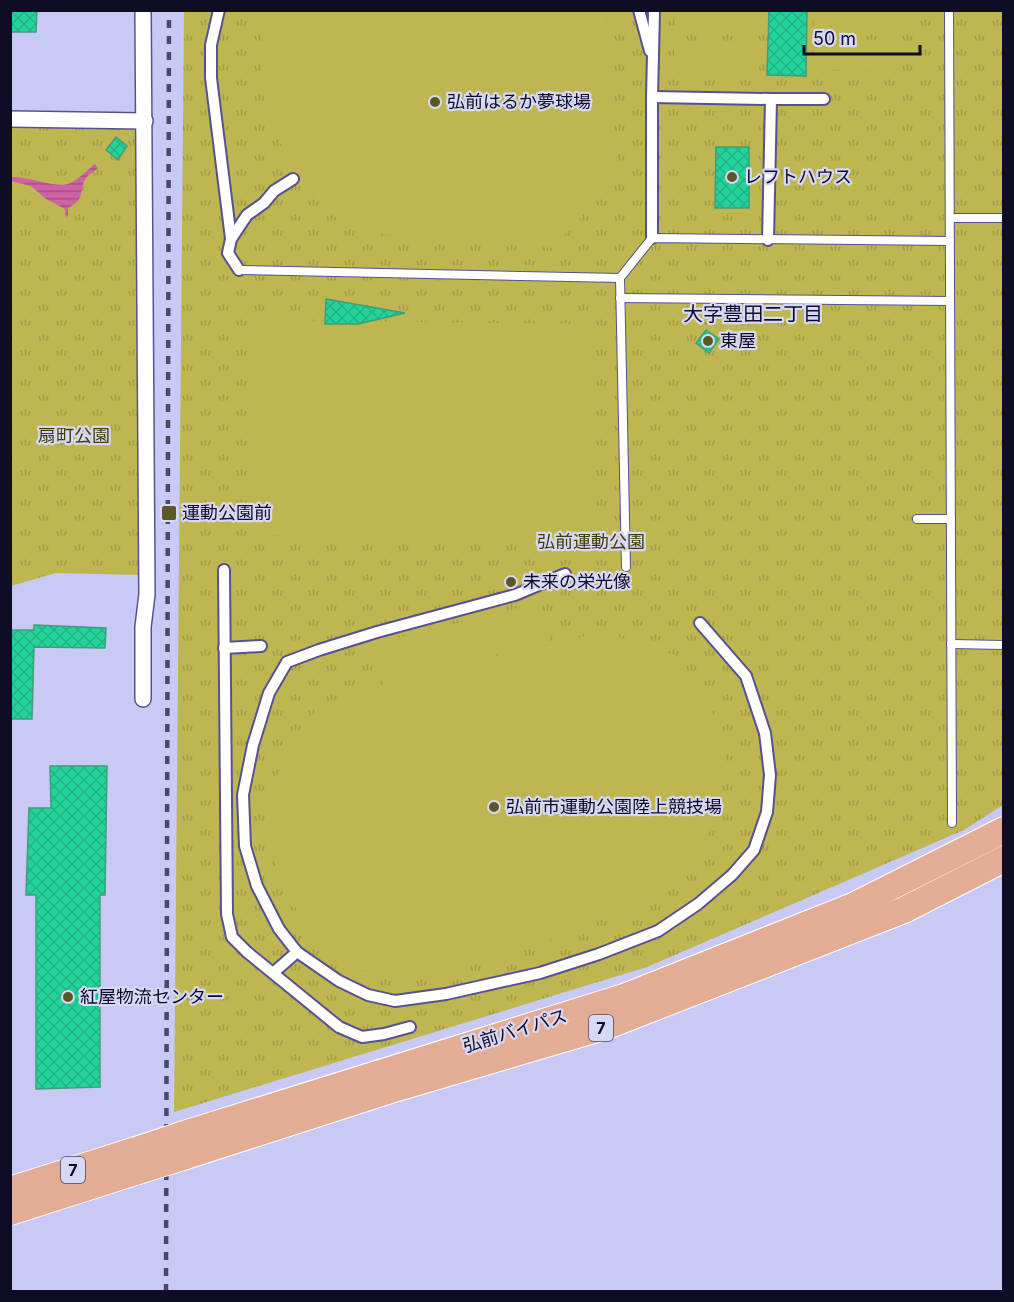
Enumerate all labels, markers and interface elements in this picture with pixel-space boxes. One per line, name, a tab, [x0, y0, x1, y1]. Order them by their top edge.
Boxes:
scale bar	[804, 18, 920, 56]
text: 50 m	[813, 28, 856, 49]
place label: 弘前はるか夢球場	[447, 91, 591, 112]
marker: 弘前はるか夢球場	[428, 95, 442, 109]
place label: レフトハウス	[744, 166, 852, 187]
marker: レフトハウス	[725, 170, 739, 184]
district label: 大字豊田二丁目	[683, 302, 823, 326]
place label: 東屋	[720, 330, 756, 351]
marker: 東屋	[701, 334, 715, 348]
park label: 扇町公園	[38, 425, 110, 446]
place label: 運動公園前	[182, 502, 272, 523]
marker: 運動公園前	[160, 504, 178, 522]
park label: 弘前運動公園	[537, 531, 645, 552]
place label: 未来の栄光像	[523, 571, 631, 592]
marker: 未来の栄光像	[504, 575, 518, 589]
place label: 弘前市運動公園陸上競技場	[506, 796, 722, 817]
marker: 弘前市運動公園陸上競技場	[487, 800, 501, 814]
place label: 紅屋物流センター	[80, 986, 224, 1007]
marker: 紅屋物流センター	[61, 990, 75, 1004]
street label: 弘前バイパス	[460, 1005, 569, 1056]
road number: 7	[589, 1015, 613, 1041]
road number: 7	[61, 1157, 85, 1183]

